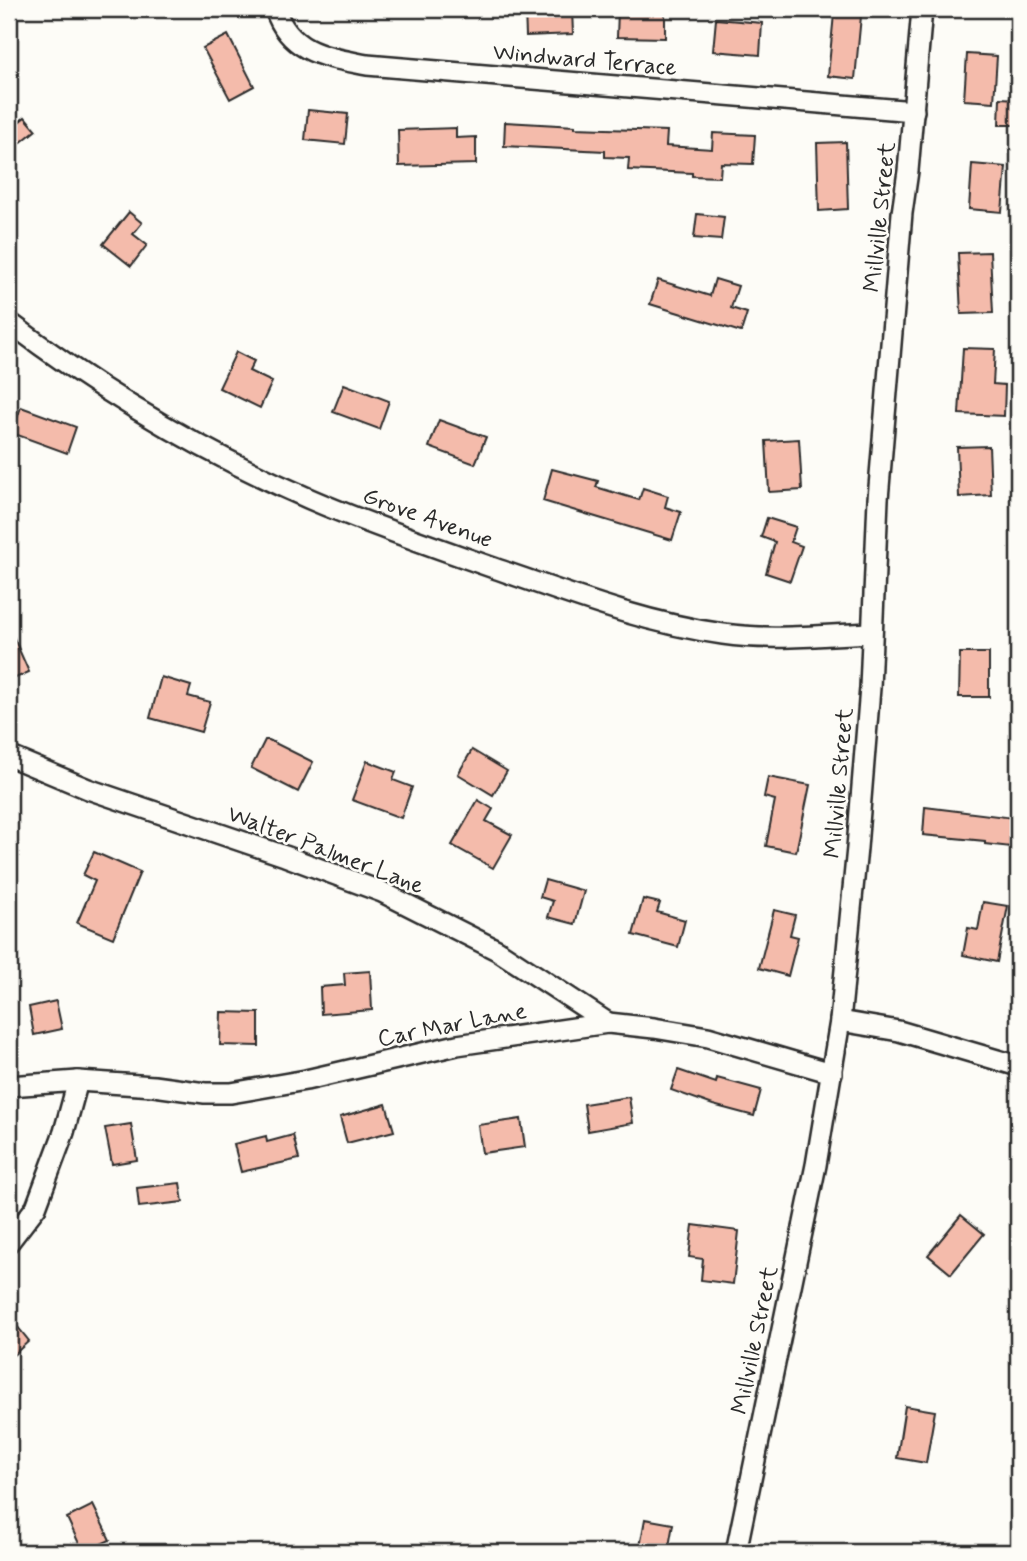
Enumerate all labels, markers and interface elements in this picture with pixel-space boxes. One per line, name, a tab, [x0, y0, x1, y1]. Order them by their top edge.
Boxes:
street label: Windward Terrace	[492, 37, 678, 84]
street label: Millville Street	[857, 140, 904, 294]
street label: Grove Avenue	[358, 481, 497, 556]
street label: Millville Street	[817, 707, 862, 860]
street label: Walter Palmer Lane	[223, 799, 428, 902]
street label: Car Mar Lane	[375, 996, 530, 1055]
street label: Millville Street	[725, 1263, 786, 1417]

